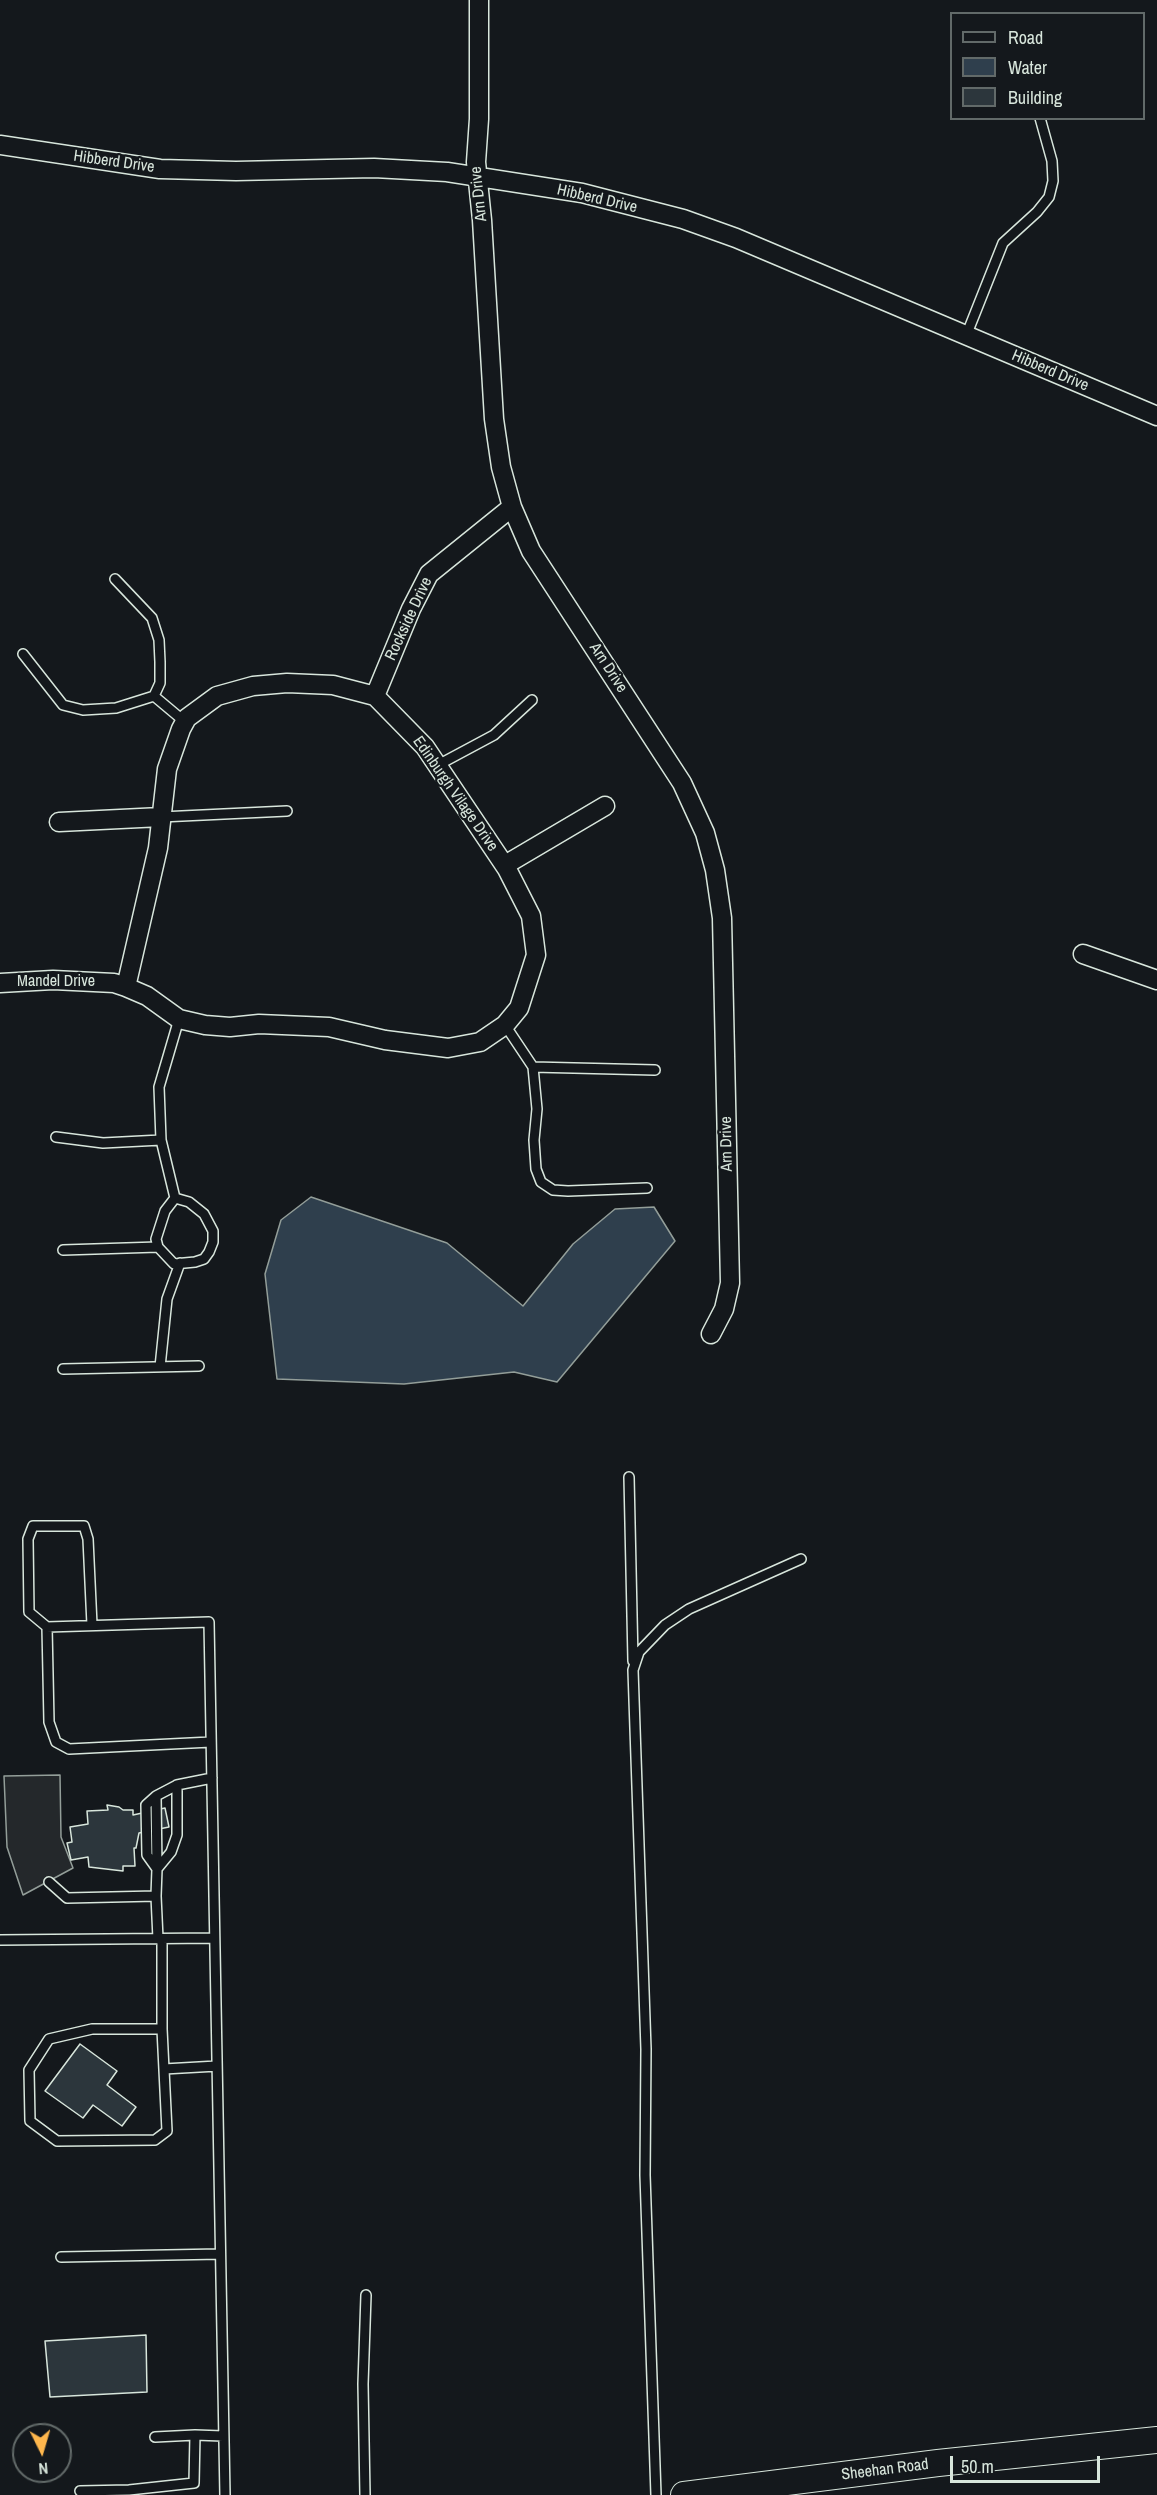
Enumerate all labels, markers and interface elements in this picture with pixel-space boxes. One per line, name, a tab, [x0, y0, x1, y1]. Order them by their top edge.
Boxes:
legend	[950, 12, 1145, 120]
text: Road	[1008, 25, 1043, 50]
text: Water	[1008, 55, 1047, 80]
text: Building	[1008, 85, 1062, 110]
street label: Hibberd Drive	[72, 147, 156, 177]
street label: Arn Drive	[467, 165, 491, 223]
street label: Hibberd Drive	[555, 180, 639, 218]
street label: Hibberd Drive	[1009, 346, 1091, 396]
street label: Rockside Drive	[381, 574, 437, 664]
street label: Arn Drive	[585, 640, 631, 696]
street label: Edinburgh Vilage Drive	[408, 733, 502, 855]
street label: Mandel Drive	[17, 972, 95, 992]
street label: Arn Drive	[717, 1116, 737, 1172]
north arrow	[12, 2423, 72, 2483]
scale bar	[953, 2444, 1103, 2482]
text: 50 m	[961, 2454, 994, 2479]
street label: Sheehan Road	[840, 2455, 930, 2485]
text: N	[38, 2458, 49, 2480]

